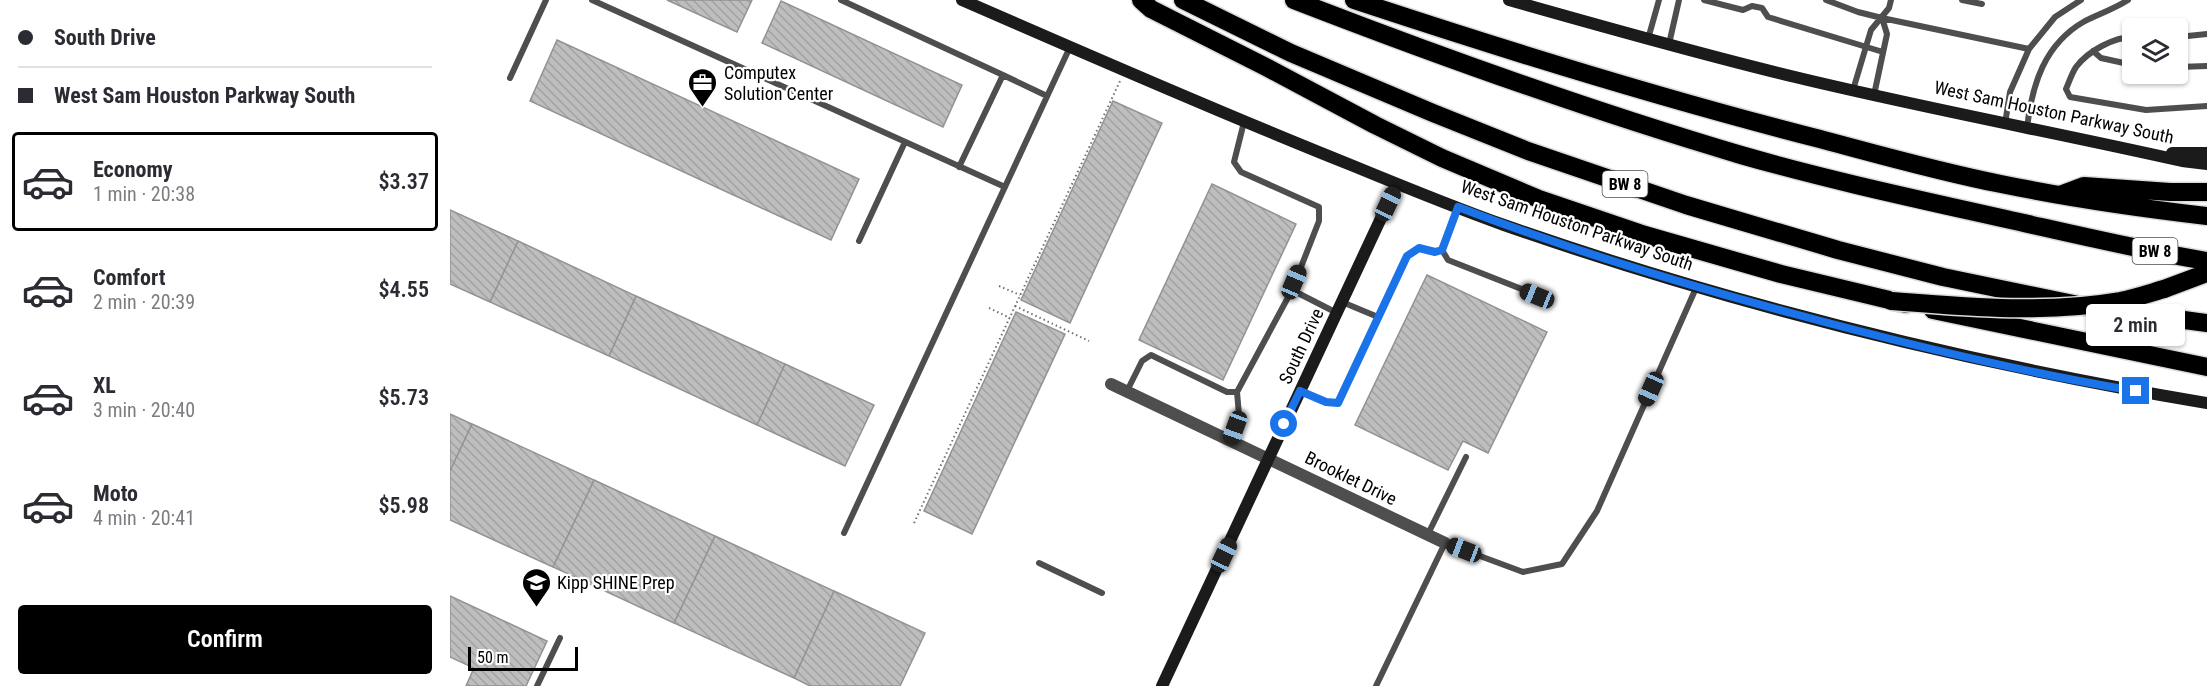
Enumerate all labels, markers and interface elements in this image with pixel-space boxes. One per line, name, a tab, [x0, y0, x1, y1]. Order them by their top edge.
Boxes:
map controls	[2122, 18, 2188, 84]
button: layers	[2122, 18, 2188, 84]
text: South Drive	[54, 25, 156, 50]
place label: Computex Solution Center	[724, 62, 834, 104]
office icon: Computex Solution Center	[687, 66, 719, 108]
street label: West Sam Houston Parkway South	[1932, 76, 2176, 148]
text: West Sam Houston Parkway South	[54, 83, 355, 108]
icon: car	[21, 155, 75, 209]
text: Economy	[93, 157, 173, 182]
text: $3.37	[378, 169, 429, 194]
road number: BW 8	[1602, 171, 1648, 197]
street label: West Sam Houston Parkway South	[1458, 175, 1696, 275]
text: 1 min · 20:38	[93, 182, 195, 206]
car	[1372, 184, 1404, 224]
road number: BW 8	[2132, 238, 2178, 264]
car	[1279, 262, 1309, 302]
icon: car	[21, 263, 75, 317]
text: Comfort	[93, 265, 166, 290]
text: $4.55	[378, 277, 429, 302]
car	[1517, 281, 1557, 311]
text: 2 min · 20:39	[93, 290, 195, 314]
callout: 2 min	[2086, 304, 2186, 346]
street label: South Drive	[1274, 305, 1328, 387]
text: 2 min	[2113, 313, 2158, 337]
car	[1635, 369, 1667, 409]
icon: car	[21, 371, 75, 425]
text: XL	[93, 373, 116, 398]
route end	[2122, 377, 2149, 404]
text: $5.73	[378, 385, 429, 410]
text: 3 min · 20:40	[93, 398, 195, 422]
car	[1220, 408, 1250, 448]
route start	[1270, 410, 1297, 437]
street label: Brooklet Drive	[1302, 447, 1400, 509]
icon: car	[21, 479, 75, 533]
text: Moto	[93, 481, 138, 506]
text: $5.98	[378, 493, 429, 518]
text: 4 min · 20:41	[93, 506, 195, 530]
car	[1208, 535, 1240, 575]
car	[1444, 535, 1484, 565]
school or university icon: Kipp SHINE Prep	[520, 566, 552, 608]
place label: Kipp SHINE Prep	[557, 572, 675, 593]
button: Confirm	[18, 605, 432, 674]
scale bar	[468, 644, 578, 672]
text: 50 m	[477, 648, 509, 667]

